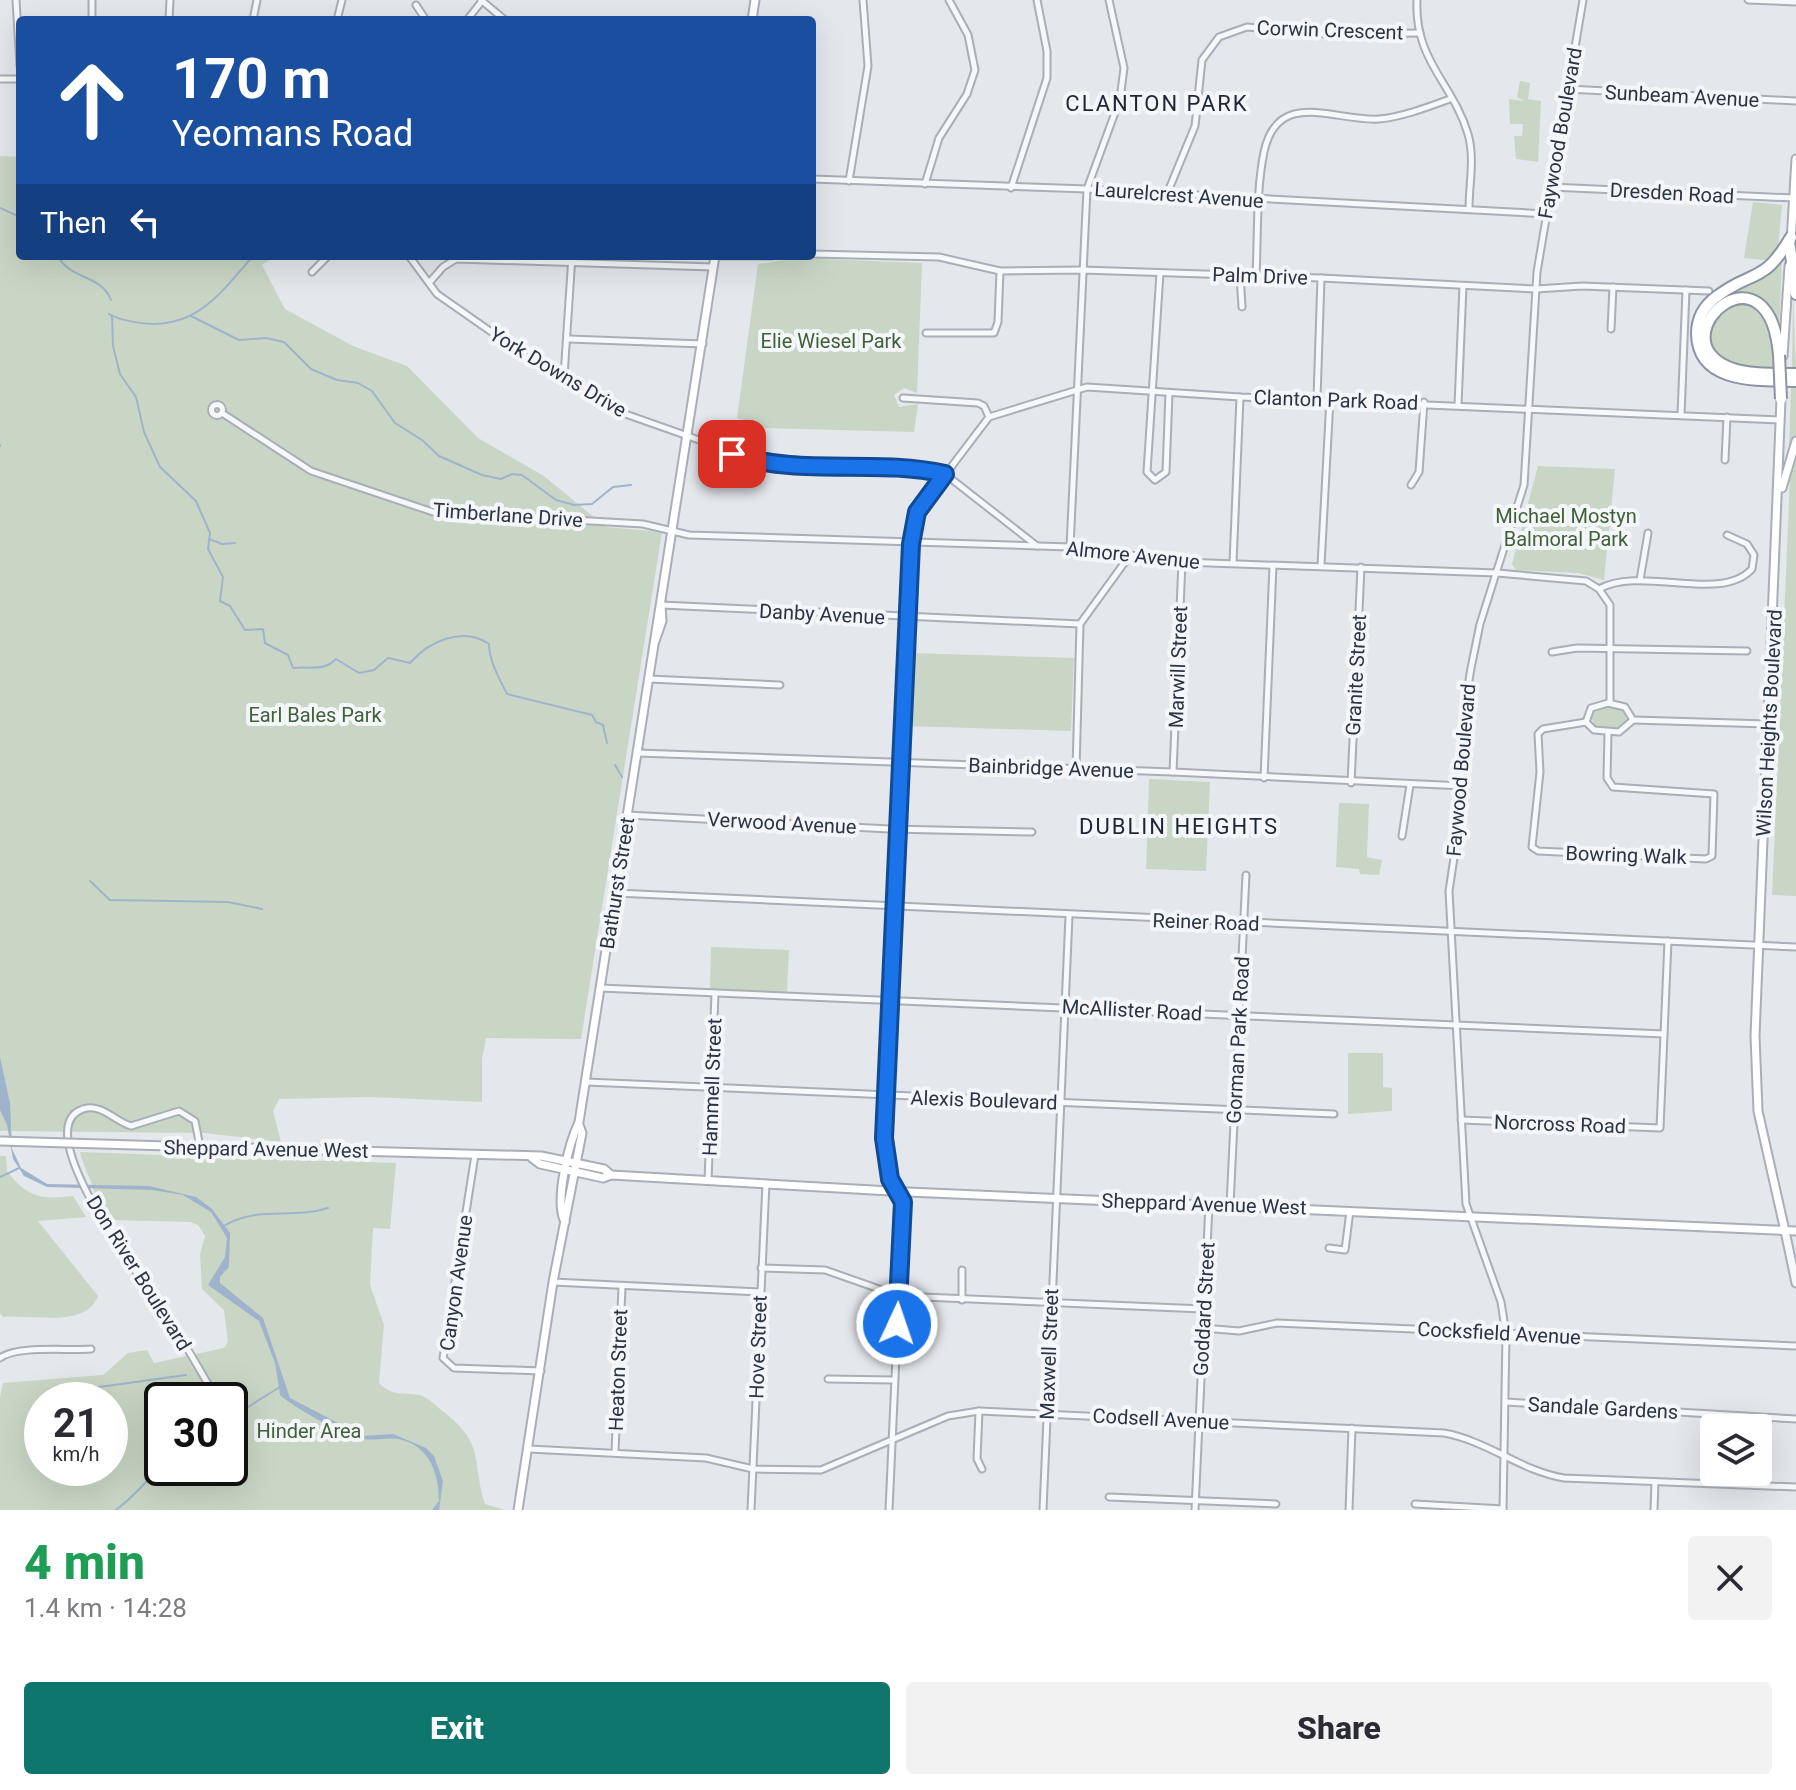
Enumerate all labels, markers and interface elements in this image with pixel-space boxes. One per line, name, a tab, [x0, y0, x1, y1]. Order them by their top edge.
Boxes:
street label: Corwin Crescent	[1256, 15, 1404, 45]
street label: Faywood Boulevard	[1533, 45, 1587, 221]
text: 170 m	[172, 46, 331, 112]
icon: ahead	[40, 48, 144, 152]
street label: Sunbeam Avenue	[1604, 80, 1760, 112]
district label: CLANTON PARK	[1065, 91, 1249, 116]
text: Yeomans Road	[172, 113, 413, 155]
street label: Laurelcrest Avenue	[1094, 177, 1264, 213]
street label: Dresden Road	[1609, 178, 1735, 208]
icon: left	[123, 200, 167, 244]
text: Then	[40, 205, 107, 240]
street label: Palm Drive	[1212, 262, 1308, 290]
street label: York Downs Drive	[485, 322, 631, 422]
park label: Elie Wiesel Park	[761, 329, 902, 353]
street label: Clanton Park Road	[1253, 385, 1419, 415]
pin	[698, 420, 766, 488]
icon: arrive	[710, 432, 754, 476]
street label: Timberlane Drive	[432, 498, 584, 532]
park label: Michael Mostyn Balmoral Park	[1495, 504, 1637, 551]
street label: Almore Avenue	[1065, 536, 1201, 574]
street label: Danby Avenue	[758, 599, 886, 629]
street label: Marwill Street	[1164, 605, 1192, 729]
street label: Wilson Heights Boulevard	[1751, 609, 1787, 837]
street label: Granite Street	[1341, 614, 1371, 736]
street label: Faywood Boulevard	[1441, 683, 1481, 857]
park label: Earl Bales Park	[248, 703, 382, 727]
street label: Bainbridge Avenue	[968, 753, 1134, 783]
street label: Verwood Avenue	[707, 807, 857, 839]
district label: DUBLIN HEIGHTS	[1079, 814, 1279, 839]
street label: Bathurst Street	[595, 815, 639, 951]
street label: Bowring Walk	[1565, 841, 1688, 869]
street label: Reiner Road	[1152, 908, 1260, 936]
street label: Gorman Park Road	[1222, 956, 1254, 1124]
street label: McAllister Road	[1061, 994, 1203, 1026]
street label: Hammell Street	[698, 1017, 726, 1157]
street label: Alexis Boulevard	[910, 1085, 1058, 1115]
street label: Norcross Road	[1494, 1110, 1626, 1138]
street label: Sheppard Avenue West	[163, 1135, 369, 1163]
street label: Sheppard Avenue West	[1101, 1188, 1307, 1220]
street label: Don River Boulevard	[82, 1191, 196, 1355]
street label: Canyon Avenue	[435, 1213, 477, 1353]
street label: Goddard Street	[1189, 1241, 1219, 1377]
position arrow	[855, 1282, 939, 1366]
street label: Maxwell Street	[1035, 1288, 1063, 1420]
street label: Hove Street	[744, 1295, 772, 1399]
street label: Heaton Street	[604, 1308, 632, 1432]
street label: Cocksfield Avenue	[1417, 1317, 1581, 1349]
speed limit sign: 30	[144, 1382, 248, 1486]
street label: Sandale Gardens	[1527, 1392, 1679, 1424]
text: 21	[53, 1400, 99, 1447]
street label: Codsell Avenue	[1092, 1403, 1230, 1435]
map controls	[1700, 1414, 1772, 1486]
button: layers	[1700, 1414, 1772, 1486]
park label: Hinder Area	[257, 1419, 361, 1443]
text: km/h	[53, 1442, 99, 1466]
text: 4 min	[24, 1534, 145, 1591]
button: close	[1688, 1536, 1772, 1620]
text: 1.4 km · 14:28	[24, 1593, 187, 1623]
button: Exit	[24, 1682, 890, 1774]
button: Share	[906, 1682, 1772, 1774]

